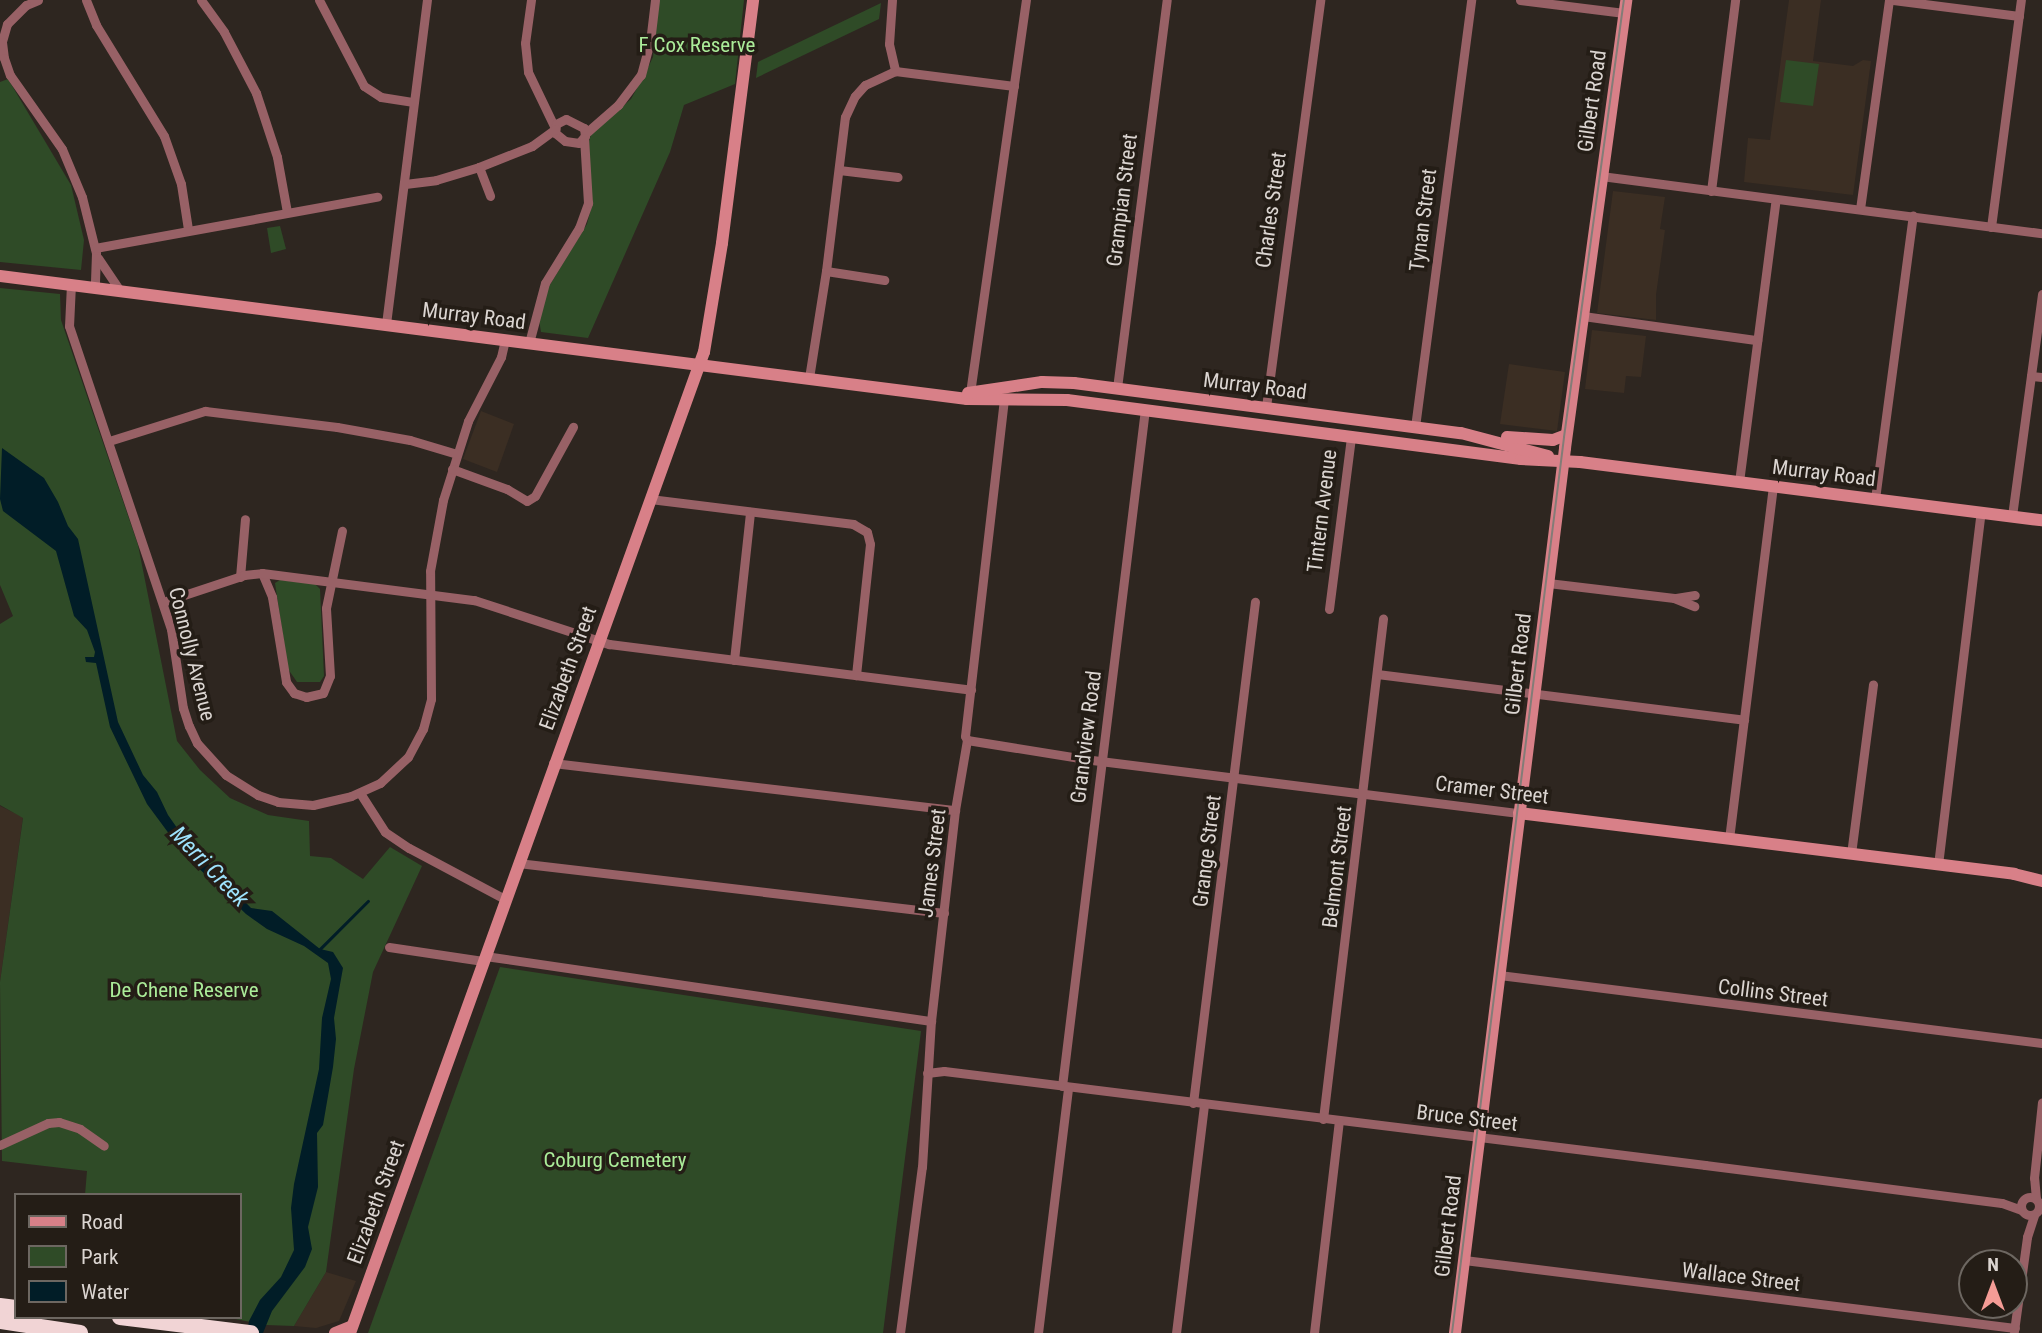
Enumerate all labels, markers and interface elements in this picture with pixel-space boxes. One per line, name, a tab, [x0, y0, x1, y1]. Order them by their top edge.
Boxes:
park label: F Cox Reserve	[639, 32, 755, 58]
street label: Gilbert Road	[1572, 49, 1612, 153]
street label: Grampian Street	[1101, 132, 1143, 268]
street label: Charles Street	[1250, 150, 1292, 270]
street label: Tynan Street	[1404, 167, 1442, 273]
street label: Murray Road	[421, 297, 527, 335]
street label: Murray Road	[1202, 367, 1308, 405]
street label: Tintern Avenue	[1302, 448, 1342, 574]
street label: Murray Road	[1771, 454, 1877, 492]
street label: Connolly Avenue	[163, 584, 221, 724]
street label: Elizabeth Street	[534, 603, 602, 733]
street label: Gilbert Road	[1499, 612, 1537, 716]
street label: Grandview Road	[1065, 669, 1107, 805]
street label: Cramer Street	[1434, 771, 1550, 809]
street label: Grange Street	[1188, 793, 1226, 909]
street label: Belmont Street	[1317, 804, 1357, 930]
street label: James Street	[913, 807, 951, 919]
water label: Merri Creek	[164, 821, 254, 913]
street label: Collins Street	[1717, 974, 1829, 1012]
park label: De Chene Reserve	[109, 977, 259, 1003]
street label: Bruce Street	[1415, 1099, 1519, 1137]
street label: Elizabeth Street	[342, 1137, 410, 1267]
park label: Coburg Cemetery	[543, 1147, 687, 1173]
street label: Gilbert Road	[1429, 1174, 1467, 1278]
legend	[14, 1193, 242, 1319]
text: Road	[81, 1210, 123, 1234]
text: Park	[81, 1245, 118, 1269]
north arrow	[1958, 1249, 2028, 1319]
text: N	[1987, 1253, 1999, 1276]
street label: Wallace Street	[1680, 1257, 1802, 1297]
text: Water	[81, 1280, 129, 1304]

